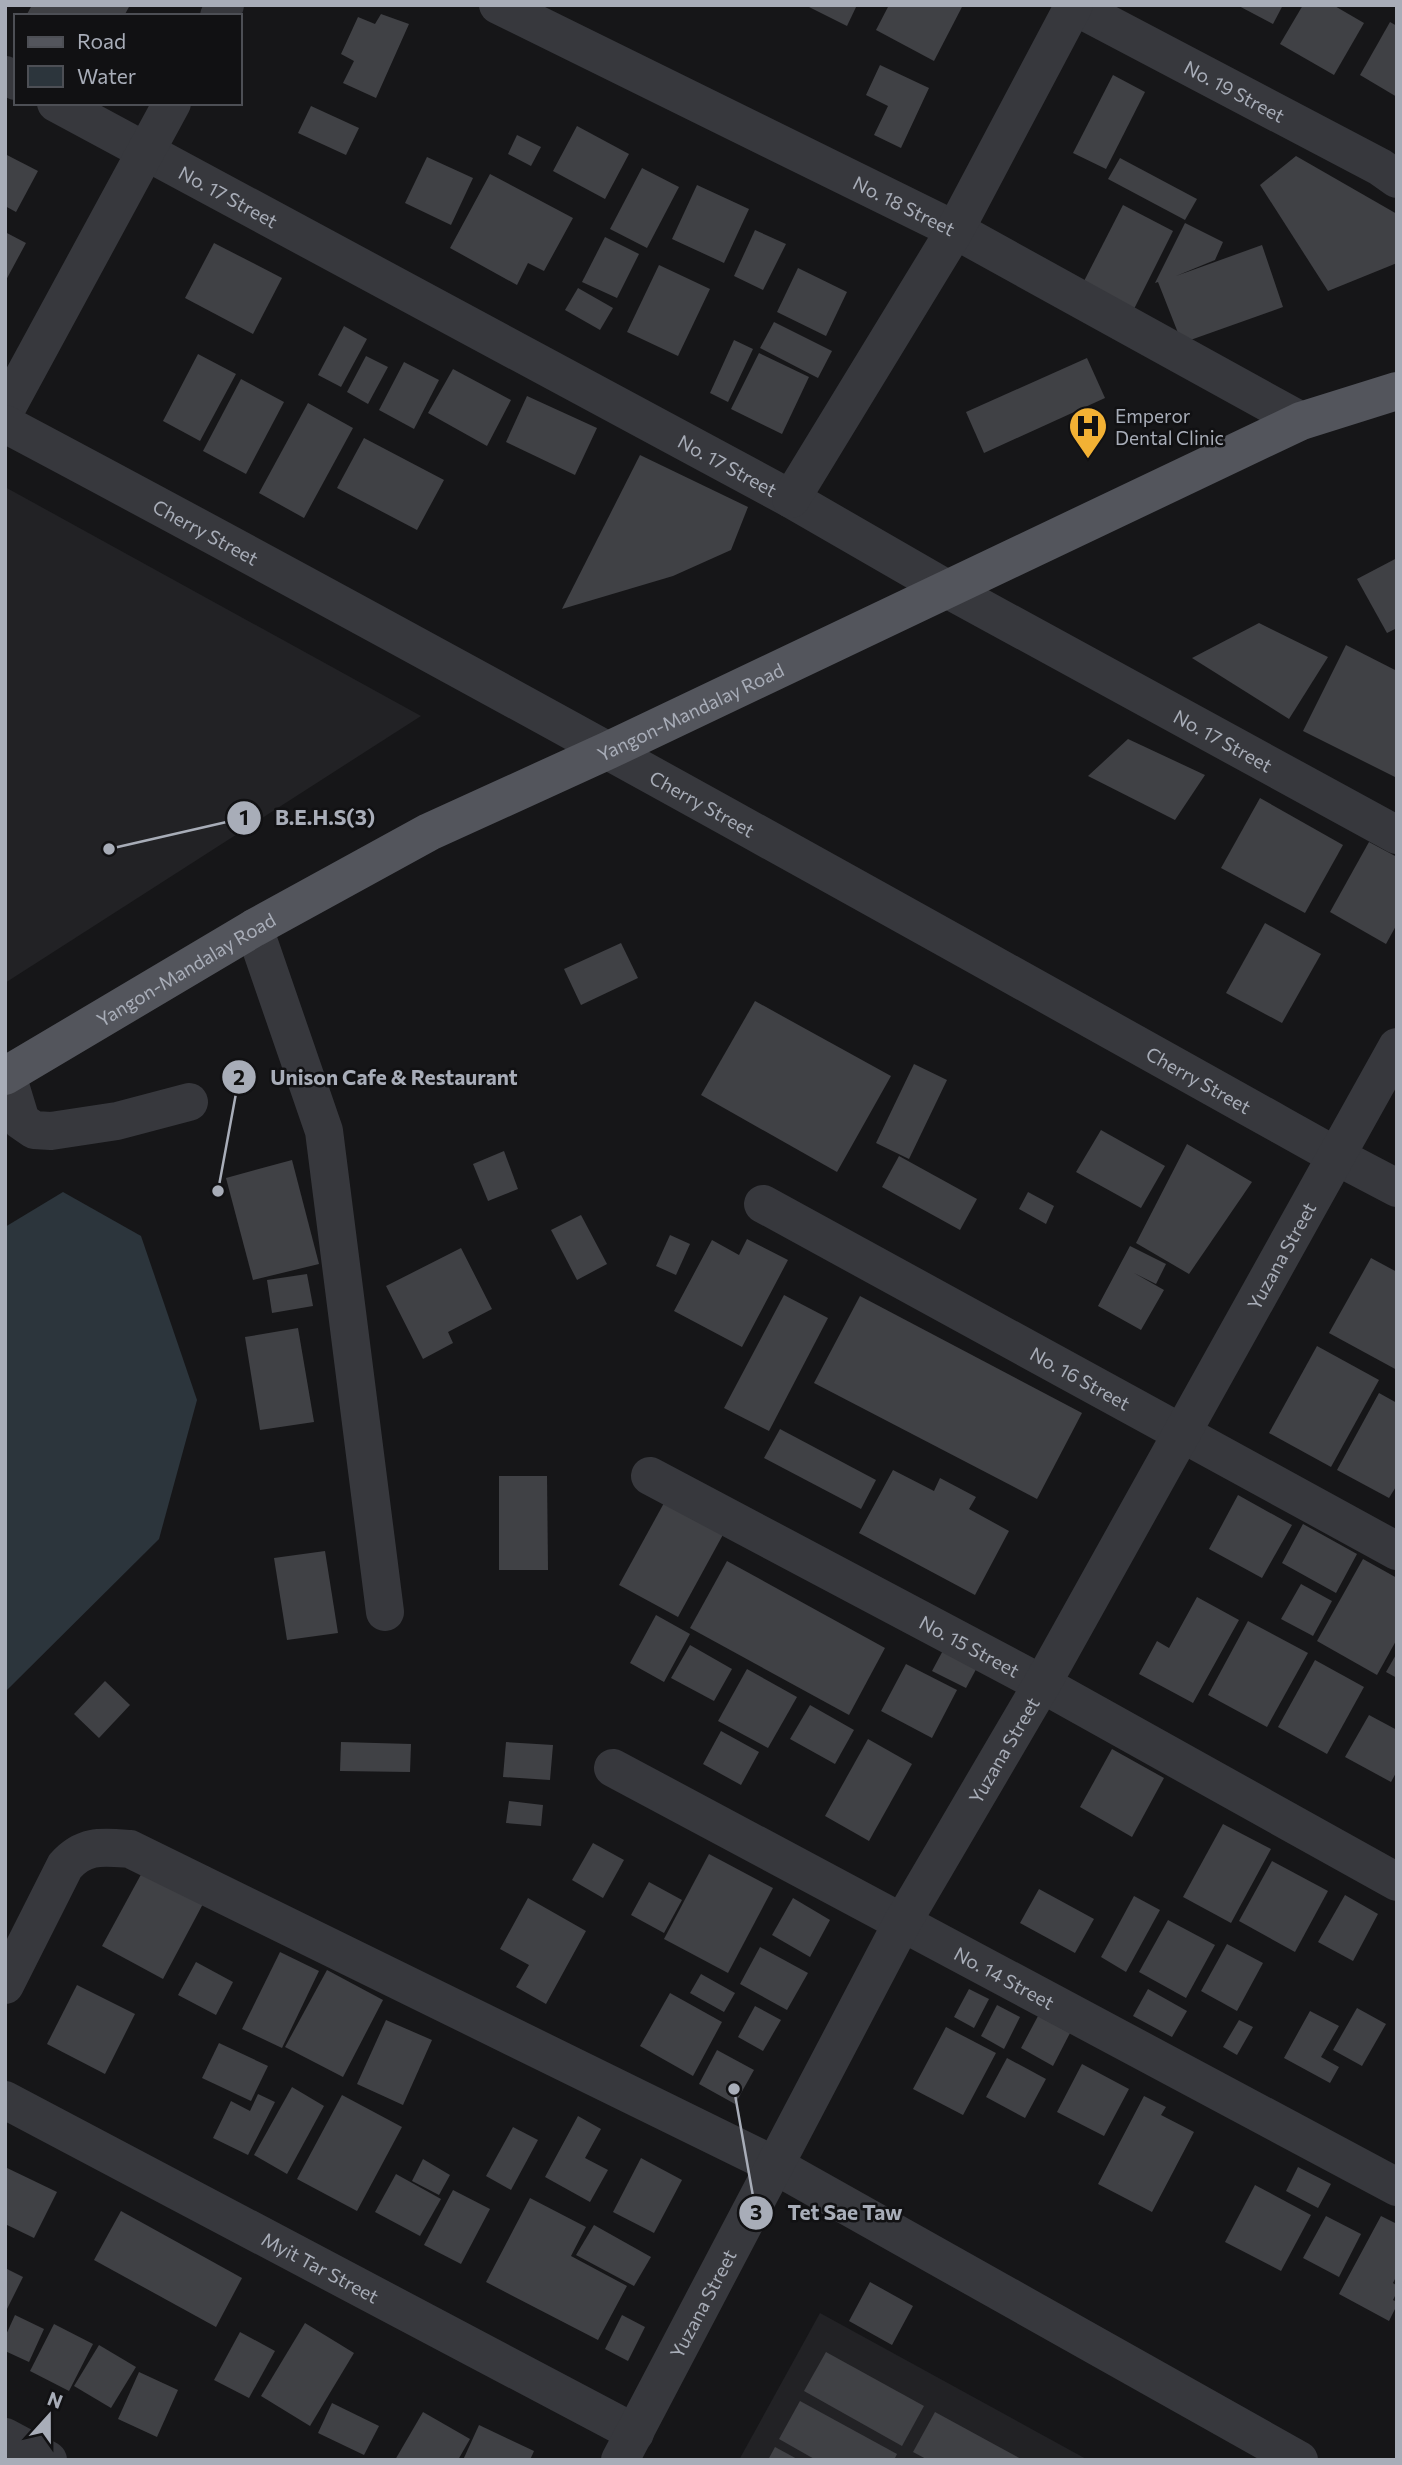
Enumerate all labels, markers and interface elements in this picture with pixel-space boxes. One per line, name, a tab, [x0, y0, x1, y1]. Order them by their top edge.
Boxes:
legend	[14, 14, 242, 105]
text: Road	[77, 28, 126, 53]
street label: No. 19 Street	[1181, 55, 1289, 127]
text: Water	[77, 63, 136, 88]
street label: No. 17 Street	[175, 160, 282, 232]
street label: No. 18 Street	[850, 170, 959, 240]
place label: Emperor Dental Clinic	[1115, 404, 1224, 449]
hospital icon: Emperor Dental Clinic	[1067, 405, 1109, 460]
street label: No. 17 Street	[674, 429, 781, 501]
street label: Cherry Street	[149, 494, 263, 569]
street label: Yangon-Mandalay Road	[593, 657, 787, 765]
street label: No. 17 Street	[1170, 704, 1277, 776]
street label: Cherry Street	[646, 765, 759, 841]
callout: B.E.H.S(3)	[226, 797, 389, 839]
text: 1	[239, 804, 249, 829]
text: B.E.H.S(3)	[275, 804, 375, 829]
street label: Yangon-Mandalay Road	[92, 907, 279, 1031]
street label: Cherry Street	[1142, 1041, 1255, 1118]
callout: Unison Cafe & Restaurant	[221, 1056, 532, 1098]
text: 2	[233, 1064, 245, 1089]
text: Unison Cafe & Restaurant	[270, 1064, 518, 1089]
street label: Yuzana Street	[1242, 1198, 1320, 1313]
street label: No. 16 Street	[1027, 1341, 1135, 1414]
street label: No. 15 Street	[916, 1610, 1024, 1682]
street label: Yuzana Street	[963, 1693, 1044, 1807]
street label: No. 14 Street	[951, 1941, 1059, 2014]
callout: Tet Sae Taw	[738, 2192, 916, 2234]
text: 3	[750, 2199, 762, 2224]
text: Tet Sae Taw	[788, 2199, 903, 2224]
street label: Myit Tar Street	[258, 2226, 383, 2307]
street label: Yuzana Street	[664, 2245, 740, 2362]
north arrow	[14, 2381, 84, 2451]
text: N	[44, 2386, 66, 2413]

